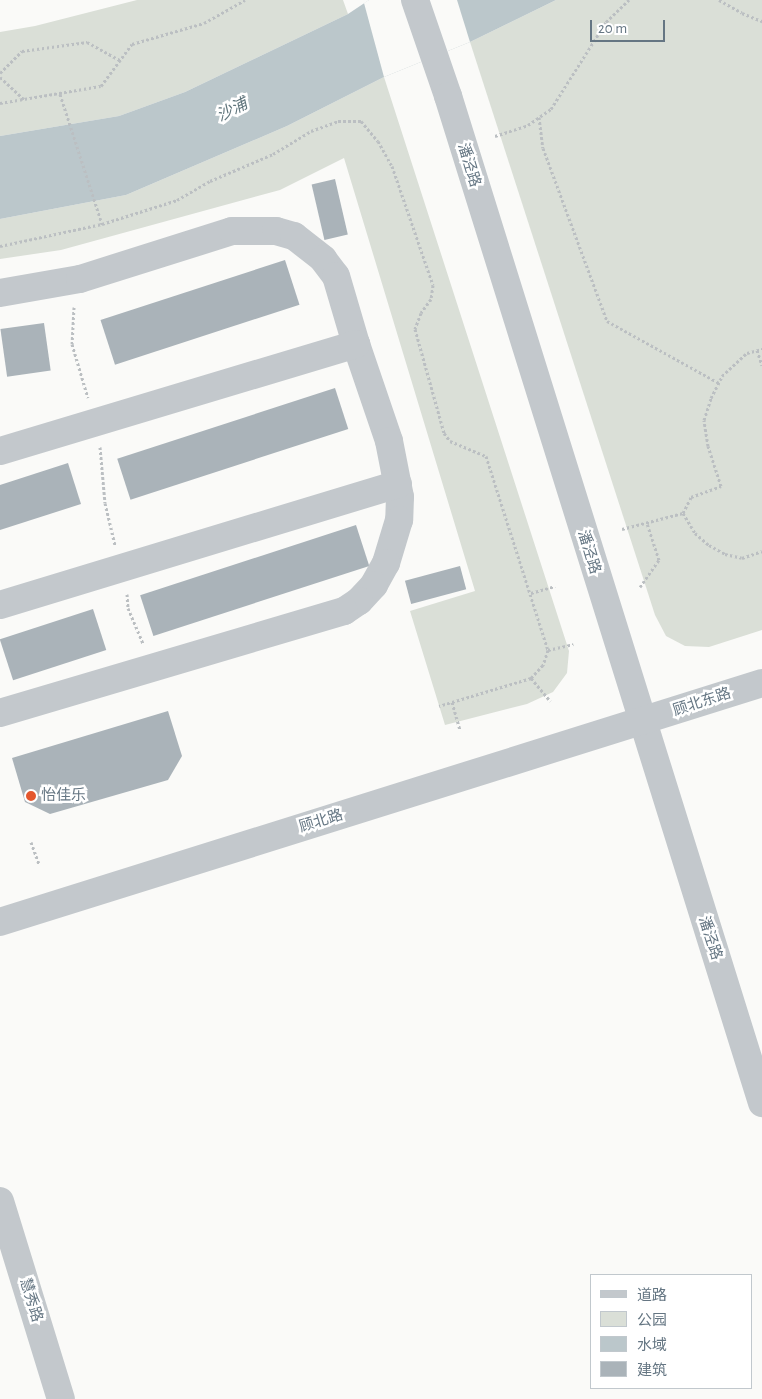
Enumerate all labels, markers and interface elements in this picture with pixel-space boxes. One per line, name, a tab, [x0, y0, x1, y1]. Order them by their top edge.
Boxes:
scale bar	[592, 10, 667, 42]
text: 20 m	[598, 21, 627, 36]
water label: 沙浦	[213, 94, 251, 126]
street label: 潘泾路	[454, 141, 484, 189]
street label: 潘泾路	[574, 528, 604, 576]
street label: 顾北东路	[671, 684, 733, 720]
place label: 怡佳乐	[41, 787, 86, 805]
marker: 怡佳乐	[25, 790, 37, 802]
street label: 顾北路	[297, 806, 345, 836]
street label: 潘泾路	[694, 914, 726, 962]
legend	[590, 1274, 752, 1389]
street label: 慧秀路	[16, 1276, 46, 1324]
text: 道路	[637, 1288, 667, 1303]
text: 公园	[637, 1313, 667, 1328]
text: 水域	[637, 1338, 667, 1353]
text: 建筑	[637, 1363, 667, 1378]

